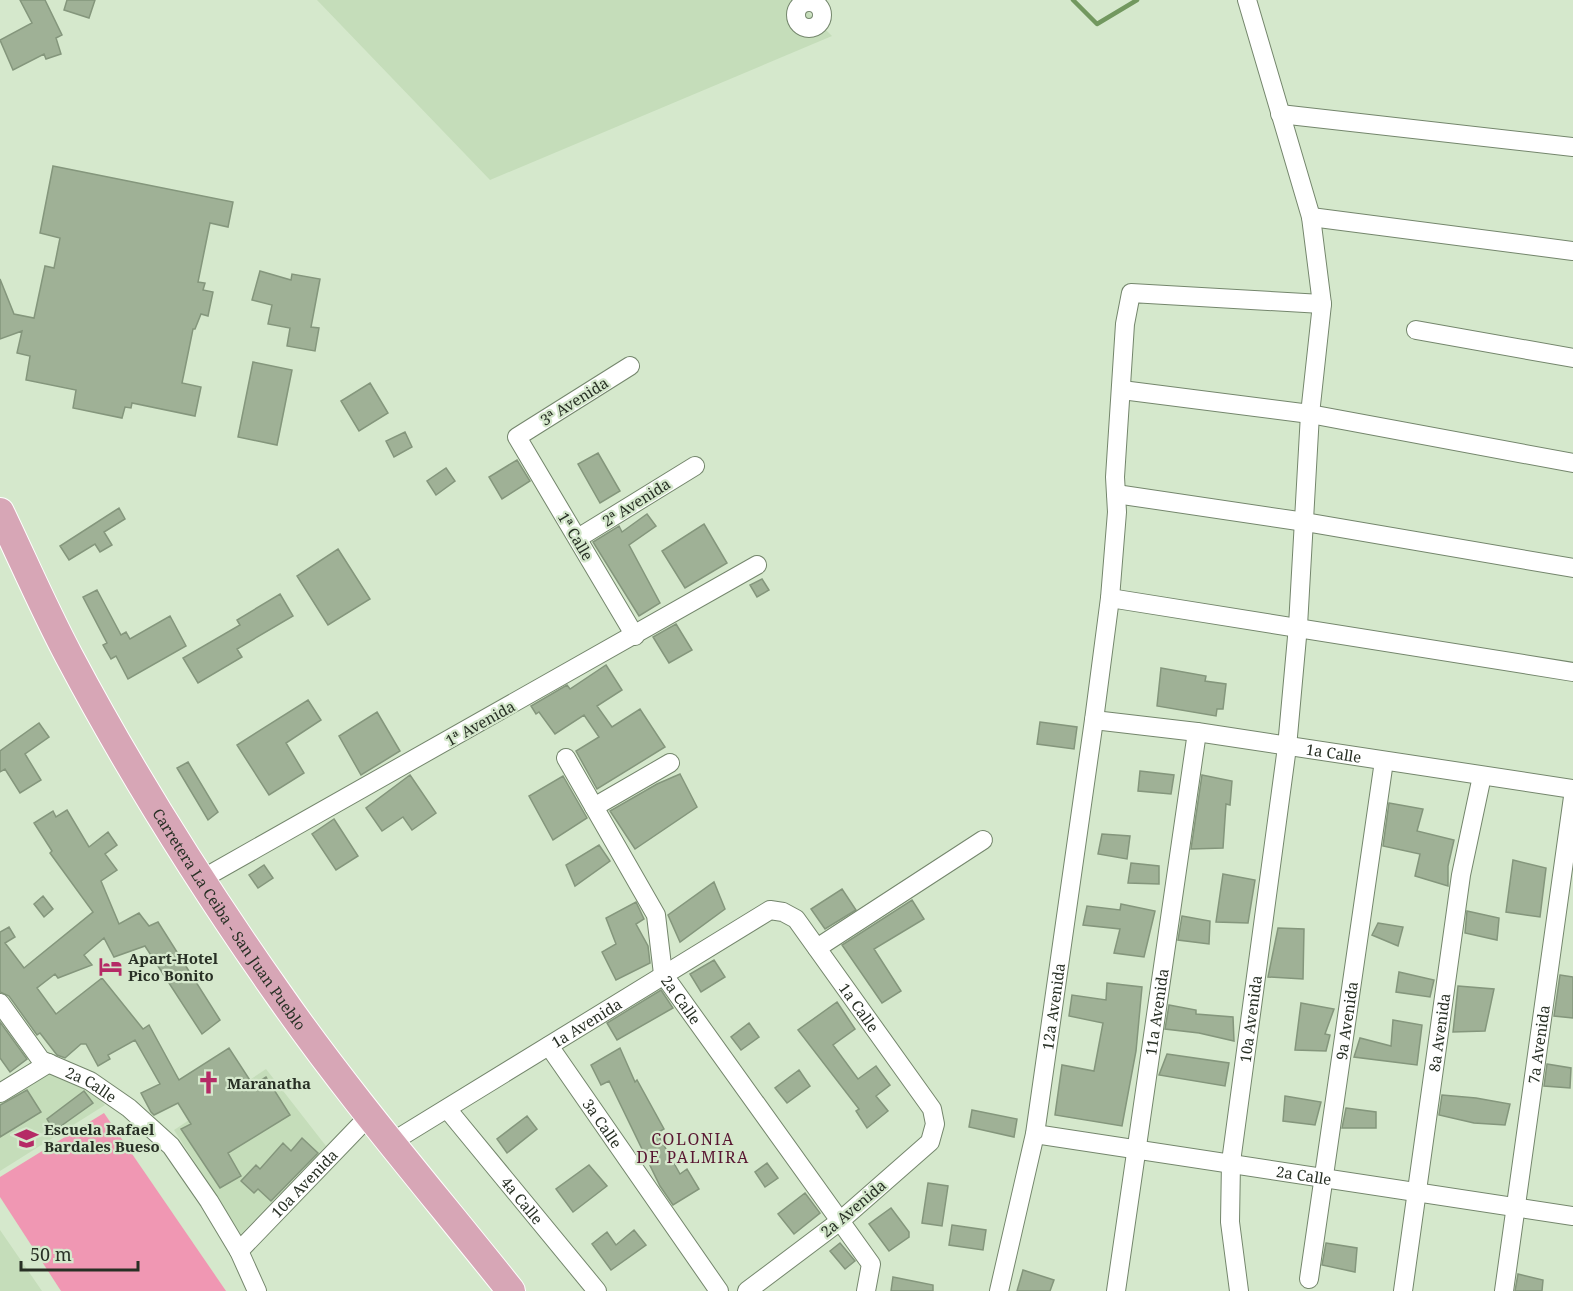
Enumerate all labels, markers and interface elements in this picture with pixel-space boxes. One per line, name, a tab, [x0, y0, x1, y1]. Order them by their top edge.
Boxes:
street label: 3ª Avenida	[536, 372, 612, 430]
street label: 2ª Avenida	[598, 473, 674, 531]
street label: 1ª Calle	[554, 508, 598, 564]
street label: 1ª Avenida	[442, 696, 518, 750]
street label: 1a Calle	[1305, 739, 1363, 767]
street label: Carretera La Ceiba - San Juan Pueblo	[148, 804, 311, 1034]
place label: Apart-Hotel Pico Bonito	[128, 948, 219, 985]
hotel icon: Apart-Hotel Pico Bonito	[97, 954, 123, 980]
street label: 12a Avenida	[1037, 962, 1069, 1051]
street label: 11a Avenida	[1140, 967, 1173, 1057]
street label: 2a Calle	[657, 971, 706, 1028]
street label: 10a Avenida	[1235, 974, 1266, 1064]
street label: 1a Calle	[835, 979, 884, 1036]
street label: 9a Avenida	[1331, 980, 1362, 1061]
street label: 8a Avenida	[1424, 992, 1454, 1073]
street label: 1a Avenida	[547, 993, 625, 1052]
street label: 7a Avenida	[1523, 1004, 1554, 1085]
street label: 2a Calle	[63, 1062, 121, 1107]
church icon: Maranatha	[196, 1070, 222, 1096]
place label: Maranatha	[227, 1073, 311, 1093]
street label: 3a Calle	[578, 1095, 627, 1152]
place label: Escuela Rafael Bardales Bueso	[44, 1119, 160, 1156]
school or university icon: Escuela Rafael Bardales Bueso	[13, 1125, 39, 1151]
district label: COLONIA DE PALMIRA	[636, 1128, 750, 1168]
street label: 10a Avenida	[267, 1145, 342, 1222]
street label: 2a Calle	[1275, 1161, 1333, 1189]
street label: 4a Calle	[497, 1172, 548, 1228]
street label: 2a Avenida	[816, 1175, 890, 1241]
scale bar	[21, 1234, 138, 1272]
text: 50 m	[30, 1242, 72, 1266]

